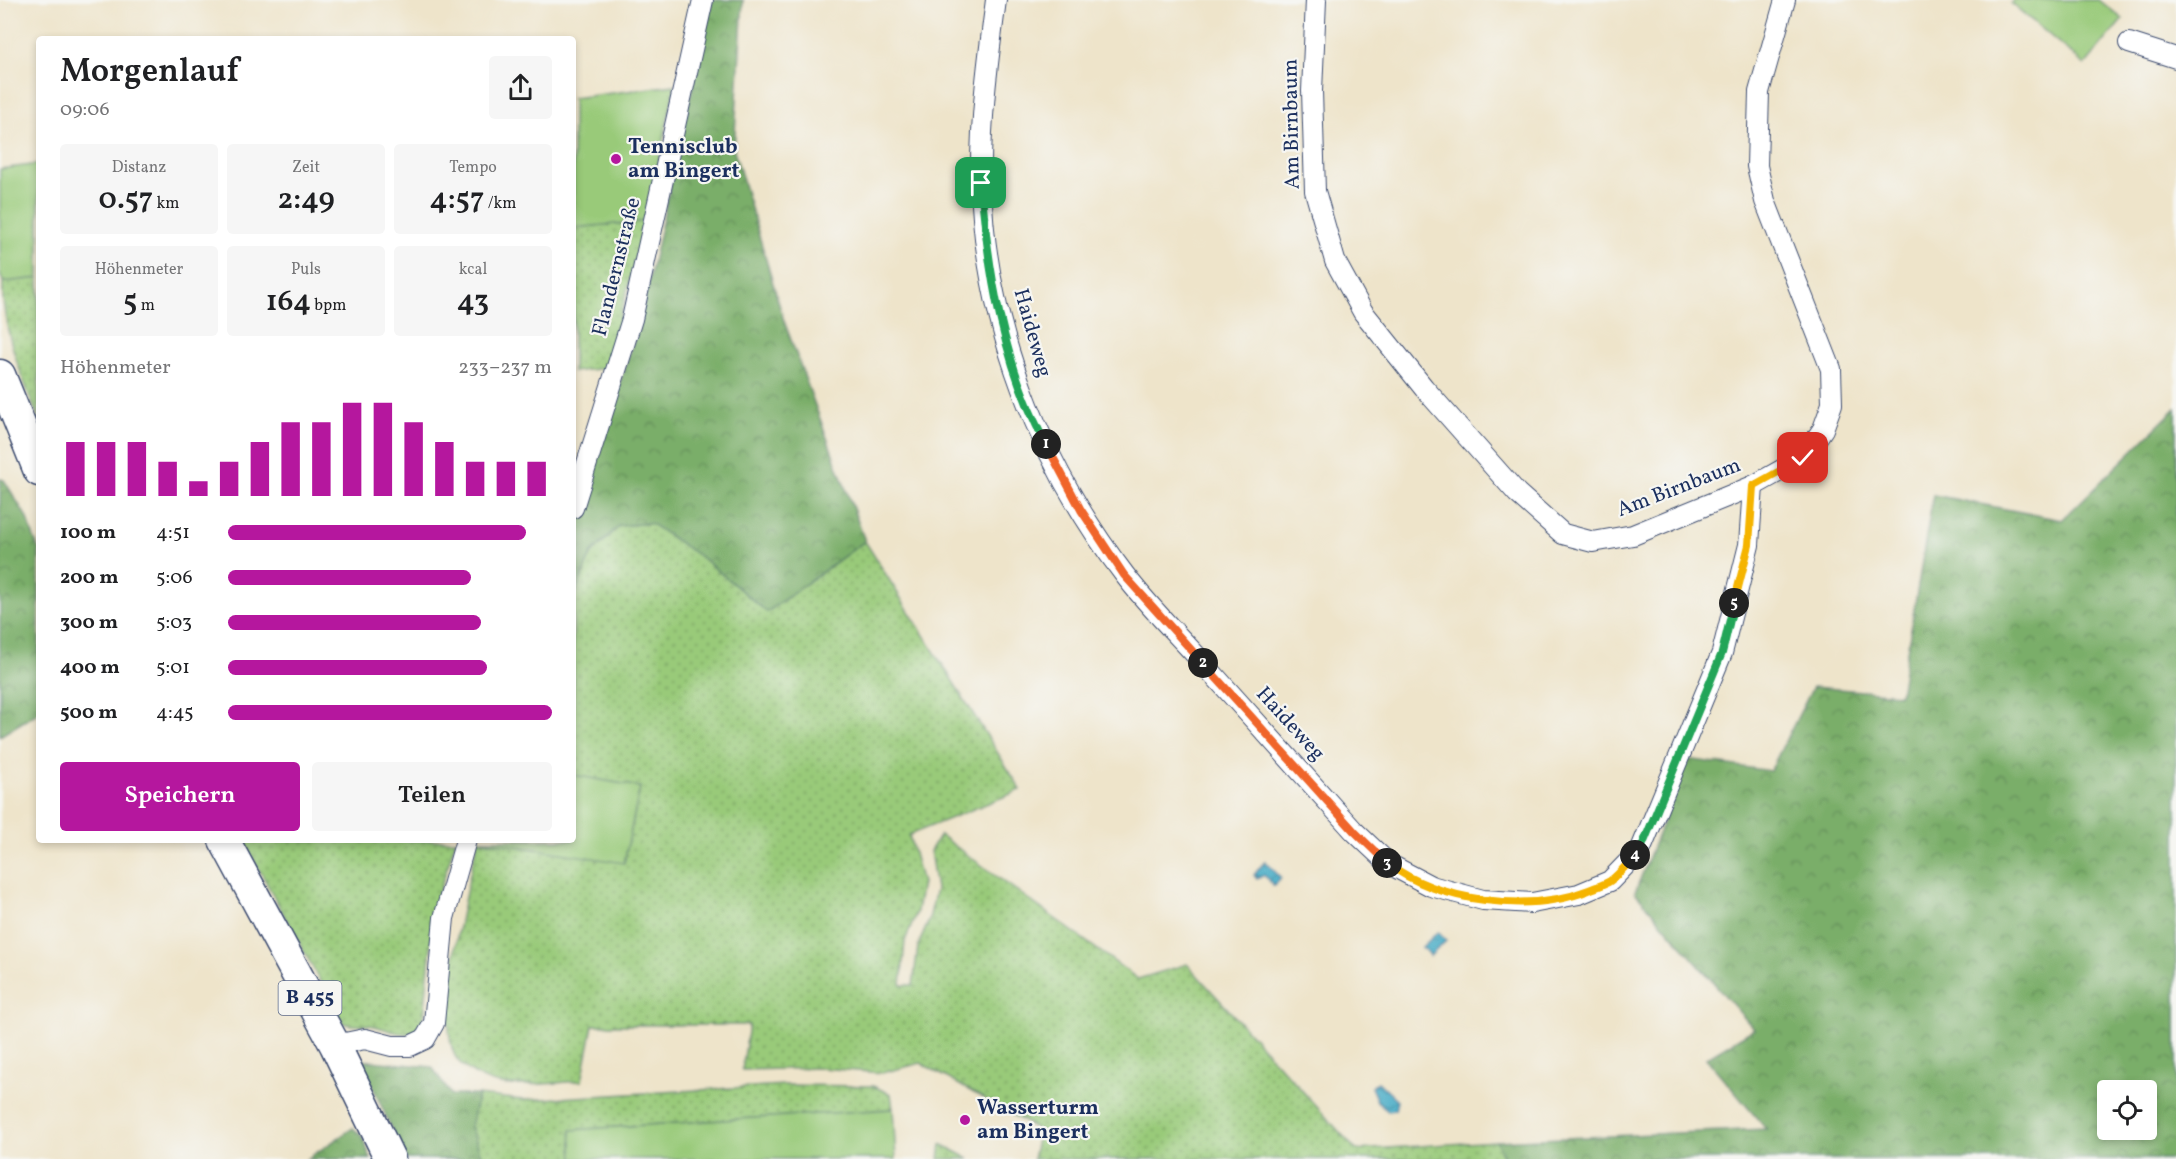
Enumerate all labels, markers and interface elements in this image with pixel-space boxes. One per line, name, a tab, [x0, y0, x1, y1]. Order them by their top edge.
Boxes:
text: Morgenlauf	[60, 50, 239, 96]
button: share	[489, 56, 552, 119]
street label: Am Birnbaum	[1276, 58, 1308, 190]
text: 09:06	[60, 96, 110, 124]
place label: Tennisclub am Bingert	[628, 133, 740, 186]
marker: Tennisclub am Bingert	[609, 152, 623, 166]
text: Distanz	[112, 157, 166, 179]
text: Zeit	[292, 157, 320, 179]
text: Tempo	[449, 157, 497, 179]
pin	[955, 157, 1006, 208]
icon: arrive	[964, 166, 997, 199]
text: 0.57	[99, 179, 153, 221]
text: 2:49	[277, 179, 335, 221]
text: 4:57	[430, 179, 484, 221]
text: km	[153, 193, 179, 215]
text: /km	[484, 193, 516, 215]
street label: Flandernstraße	[586, 194, 648, 340]
text: Höhenmeter	[95, 259, 183, 281]
text: Puls	[291, 259, 321, 281]
text: kcal	[459, 259, 487, 281]
text: 5	[123, 281, 138, 323]
text: 164	[266, 281, 311, 323]
text: 43	[457, 281, 489, 323]
street label: Haideweg	[1006, 285, 1058, 381]
text: m	[138, 295, 155, 317]
text: bpm	[311, 295, 346, 317]
text: Höhenmeter	[60, 354, 171, 382]
text: 233–237 m	[458, 354, 552, 382]
pin: 1	[1031, 429, 1061, 459]
pin	[1777, 432, 1828, 483]
text: 1	[1043, 433, 1049, 455]
icon: check	[1786, 441, 1819, 474]
street label: Am Birnbaum	[1613, 451, 1745, 525]
text: 100 m	[60, 519, 116, 547]
text: 4:51	[156, 519, 190, 547]
text: 200 m	[60, 564, 118, 592]
text: 5:06	[156, 564, 193, 592]
pin: 5	[1719, 588, 1749, 618]
text: 5	[1730, 592, 1738, 614]
text: 300 m	[60, 609, 118, 637]
text: 5:03	[156, 609, 192, 637]
pin: 2	[1188, 648, 1218, 678]
text: 2	[1199, 652, 1207, 674]
text: 400 m	[60, 654, 120, 682]
text: 5:01	[156, 654, 190, 682]
street label: Haideweg	[1249, 681, 1331, 767]
text: 500 m	[60, 699, 118, 727]
text: 4:45	[156, 699, 194, 727]
button: Speichern	[60, 762, 300, 831]
button: Teilen	[312, 762, 552, 831]
pin: 4	[1620, 840, 1650, 870]
text: 4	[1630, 844, 1640, 866]
pin: 3	[1372, 848, 1402, 878]
text: 3	[1383, 852, 1391, 874]
road number: B 455	[278, 981, 342, 1015]
map controls	[2097, 1080, 2157, 1140]
button: locate	[2097, 1080, 2157, 1140]
place label: Wasserturm am Bingert	[977, 1094, 1099, 1147]
marker: Wasserturm am Bingert	[958, 1113, 972, 1127]

